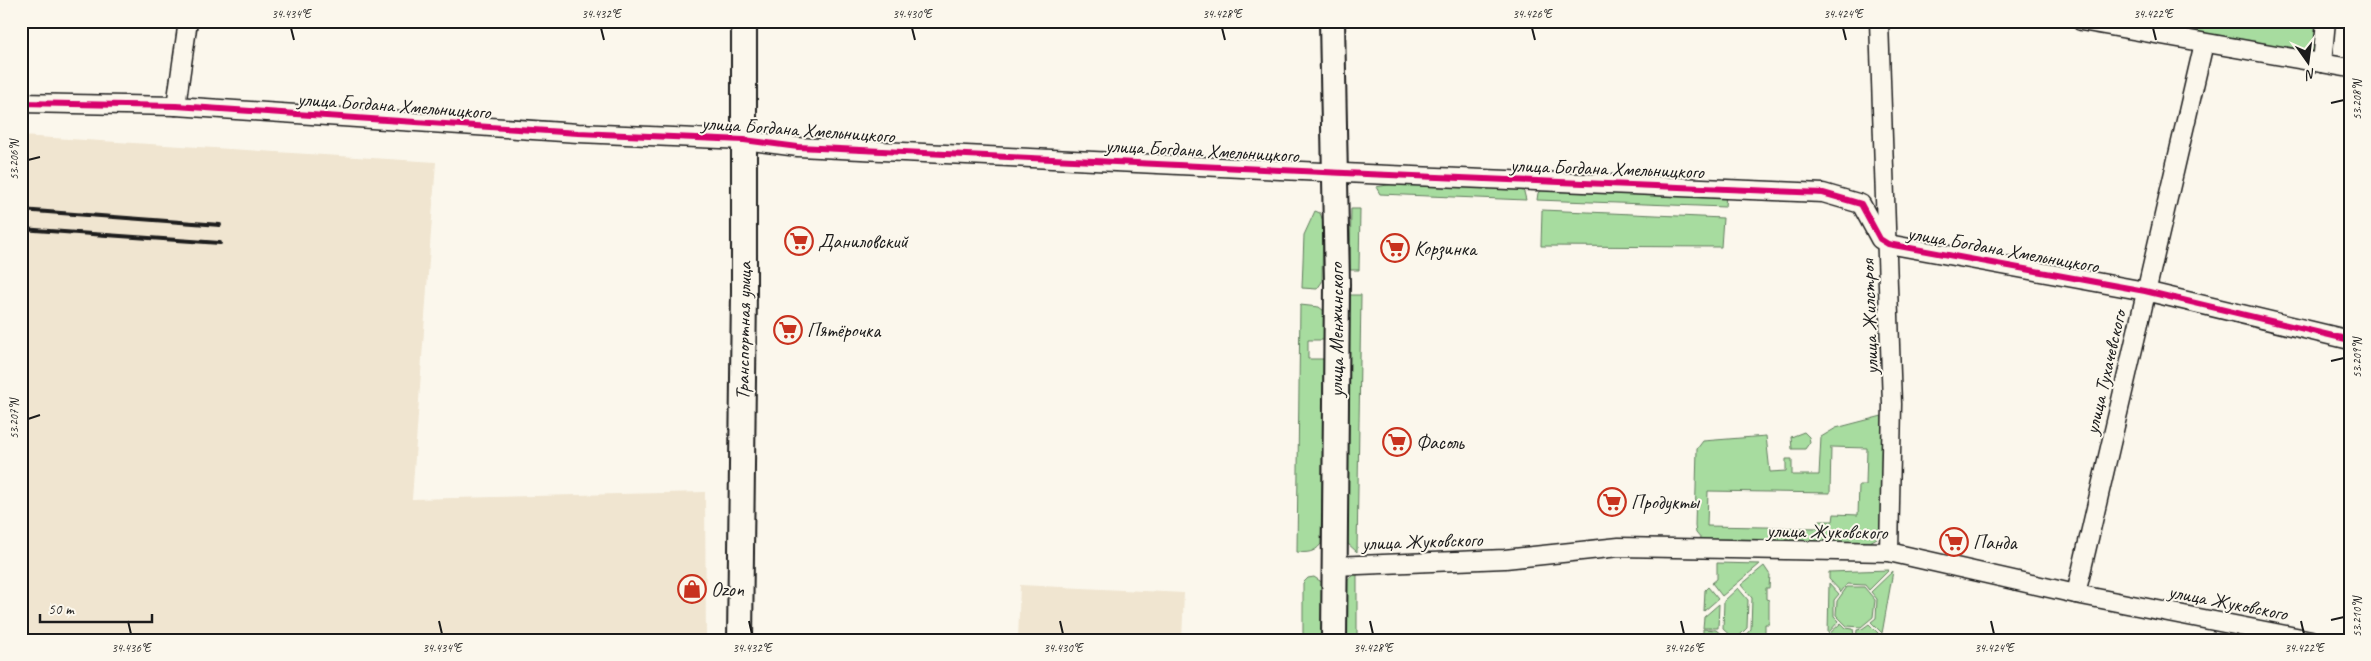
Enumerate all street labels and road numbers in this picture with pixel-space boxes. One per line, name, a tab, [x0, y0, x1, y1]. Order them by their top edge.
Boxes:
street label: улица Богдана Хмельницкого	[295, 86, 492, 125]
street label: улица Богдана Хмельницкого	[699, 110, 896, 149]
street label: улица Богдана Хмельницкого	[1104, 133, 1300, 168]
street label: улица Богдана Хмельницкого	[1509, 153, 1705, 184]
street label: улица Богдана Хмельницкого	[1904, 220, 2101, 279]
street label: улица Жилстроя	[1855, 257, 1884, 376]
street label: Транспортная улица	[730, 260, 757, 400]
street label: улица Менжинского	[1324, 262, 1349, 398]
street label: улица Тухачевского	[2079, 306, 2132, 437]
street label: улица Жуковского	[1765, 518, 1888, 545]
street label: улица Жуковского	[1360, 527, 1484, 556]
street label: улица Жуковского	[2165, 579, 2290, 626]

